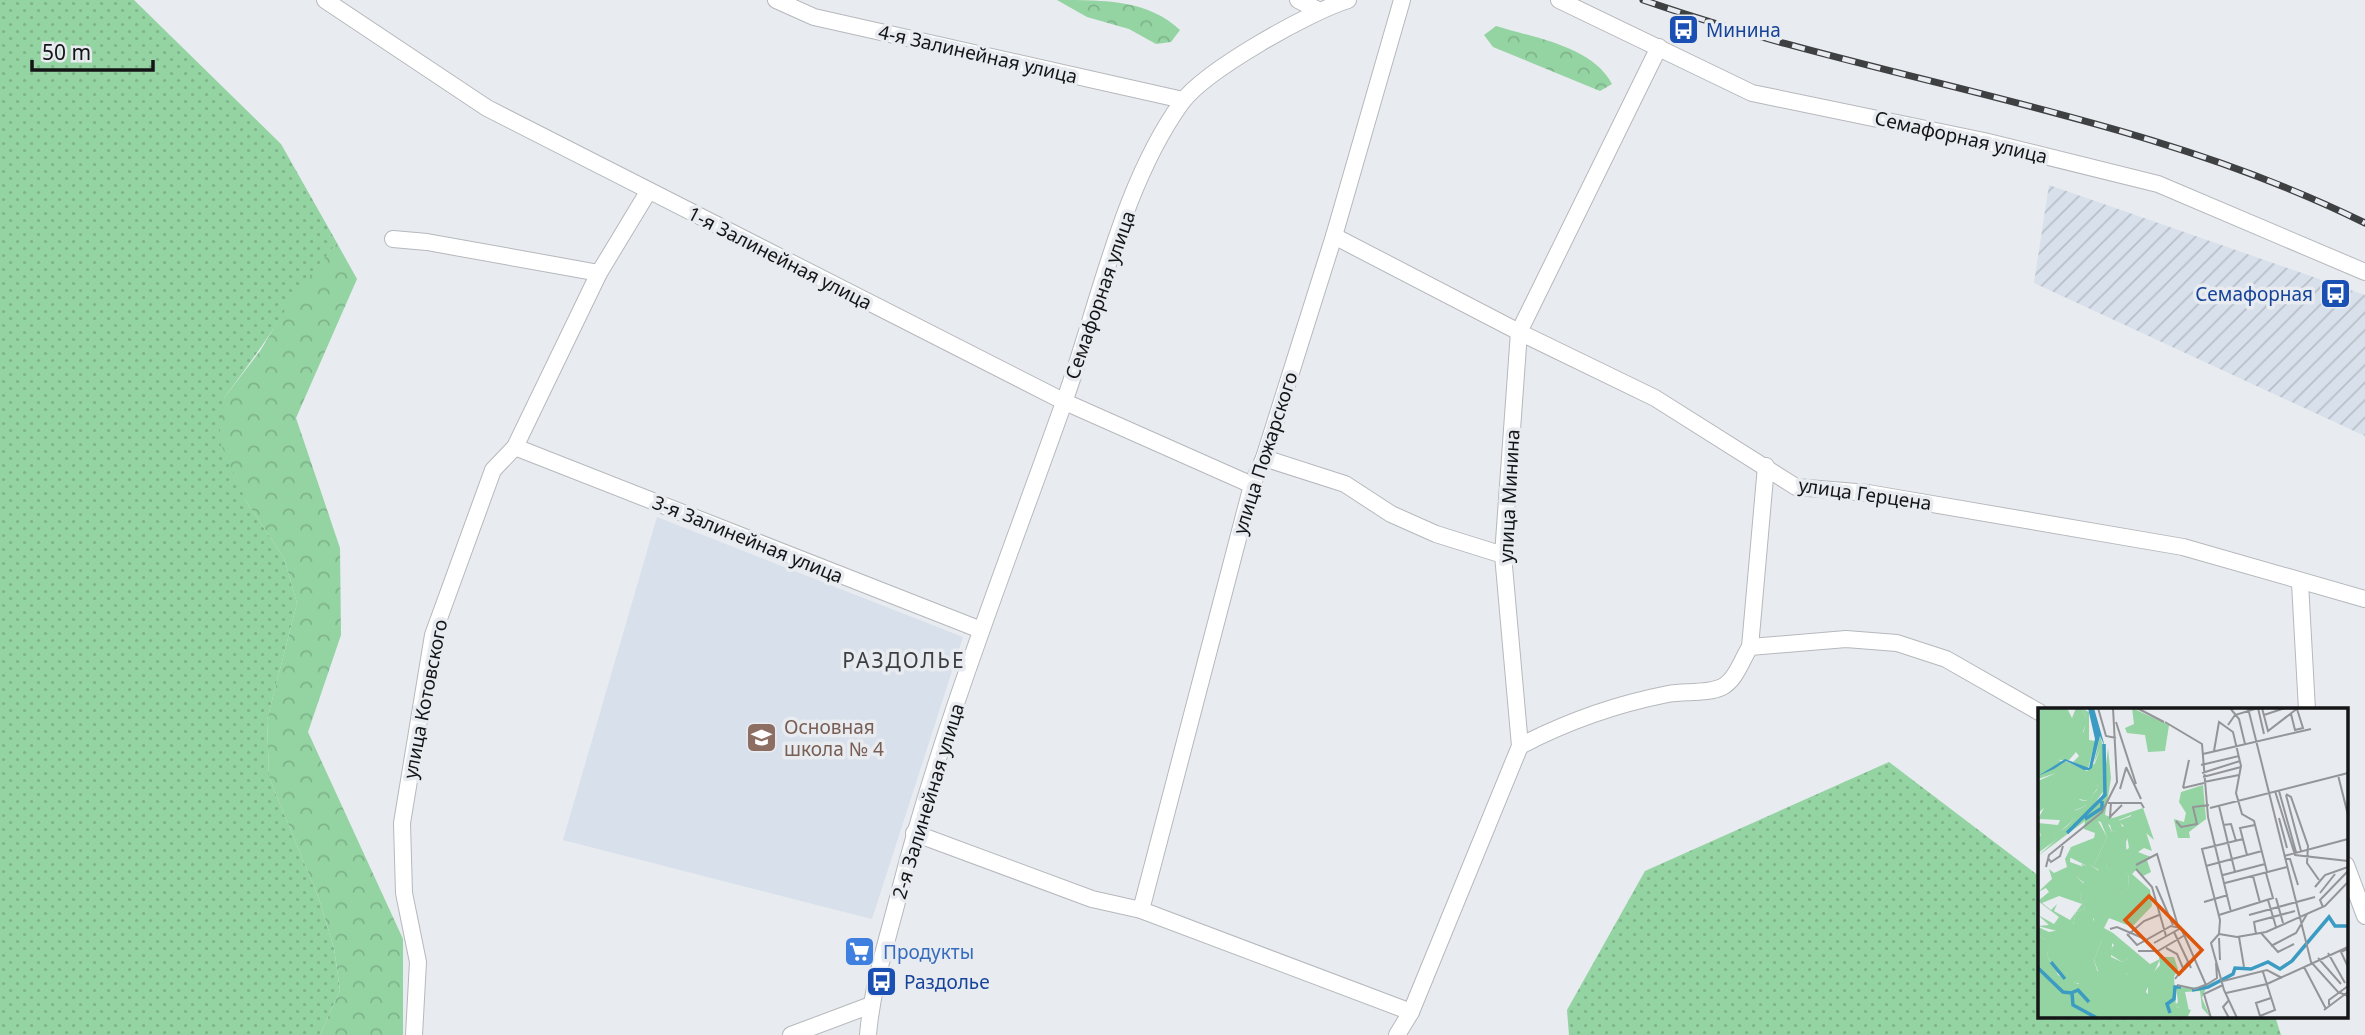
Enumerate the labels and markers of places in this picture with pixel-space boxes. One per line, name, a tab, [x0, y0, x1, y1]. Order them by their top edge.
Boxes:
bus stop icon: Минина	[1666, 13, 1700, 47]
place label: Минина	[1706, 17, 1781, 43]
bus stop icon: Семафорная	[2319, 277, 2353, 311]
place label: Семафорная	[2195, 281, 2313, 307]
place label: Основная школа № 4	[784, 714, 884, 762]
school or university icon: Основная школа № 4	[744, 721, 778, 755]
supermarket icon: Продукты	[843, 935, 877, 969]
place label: Продукты	[883, 939, 974, 965]
bus stop icon: Раздолье	[864, 965, 898, 999]
place label: Раздолье	[904, 969, 990, 995]

